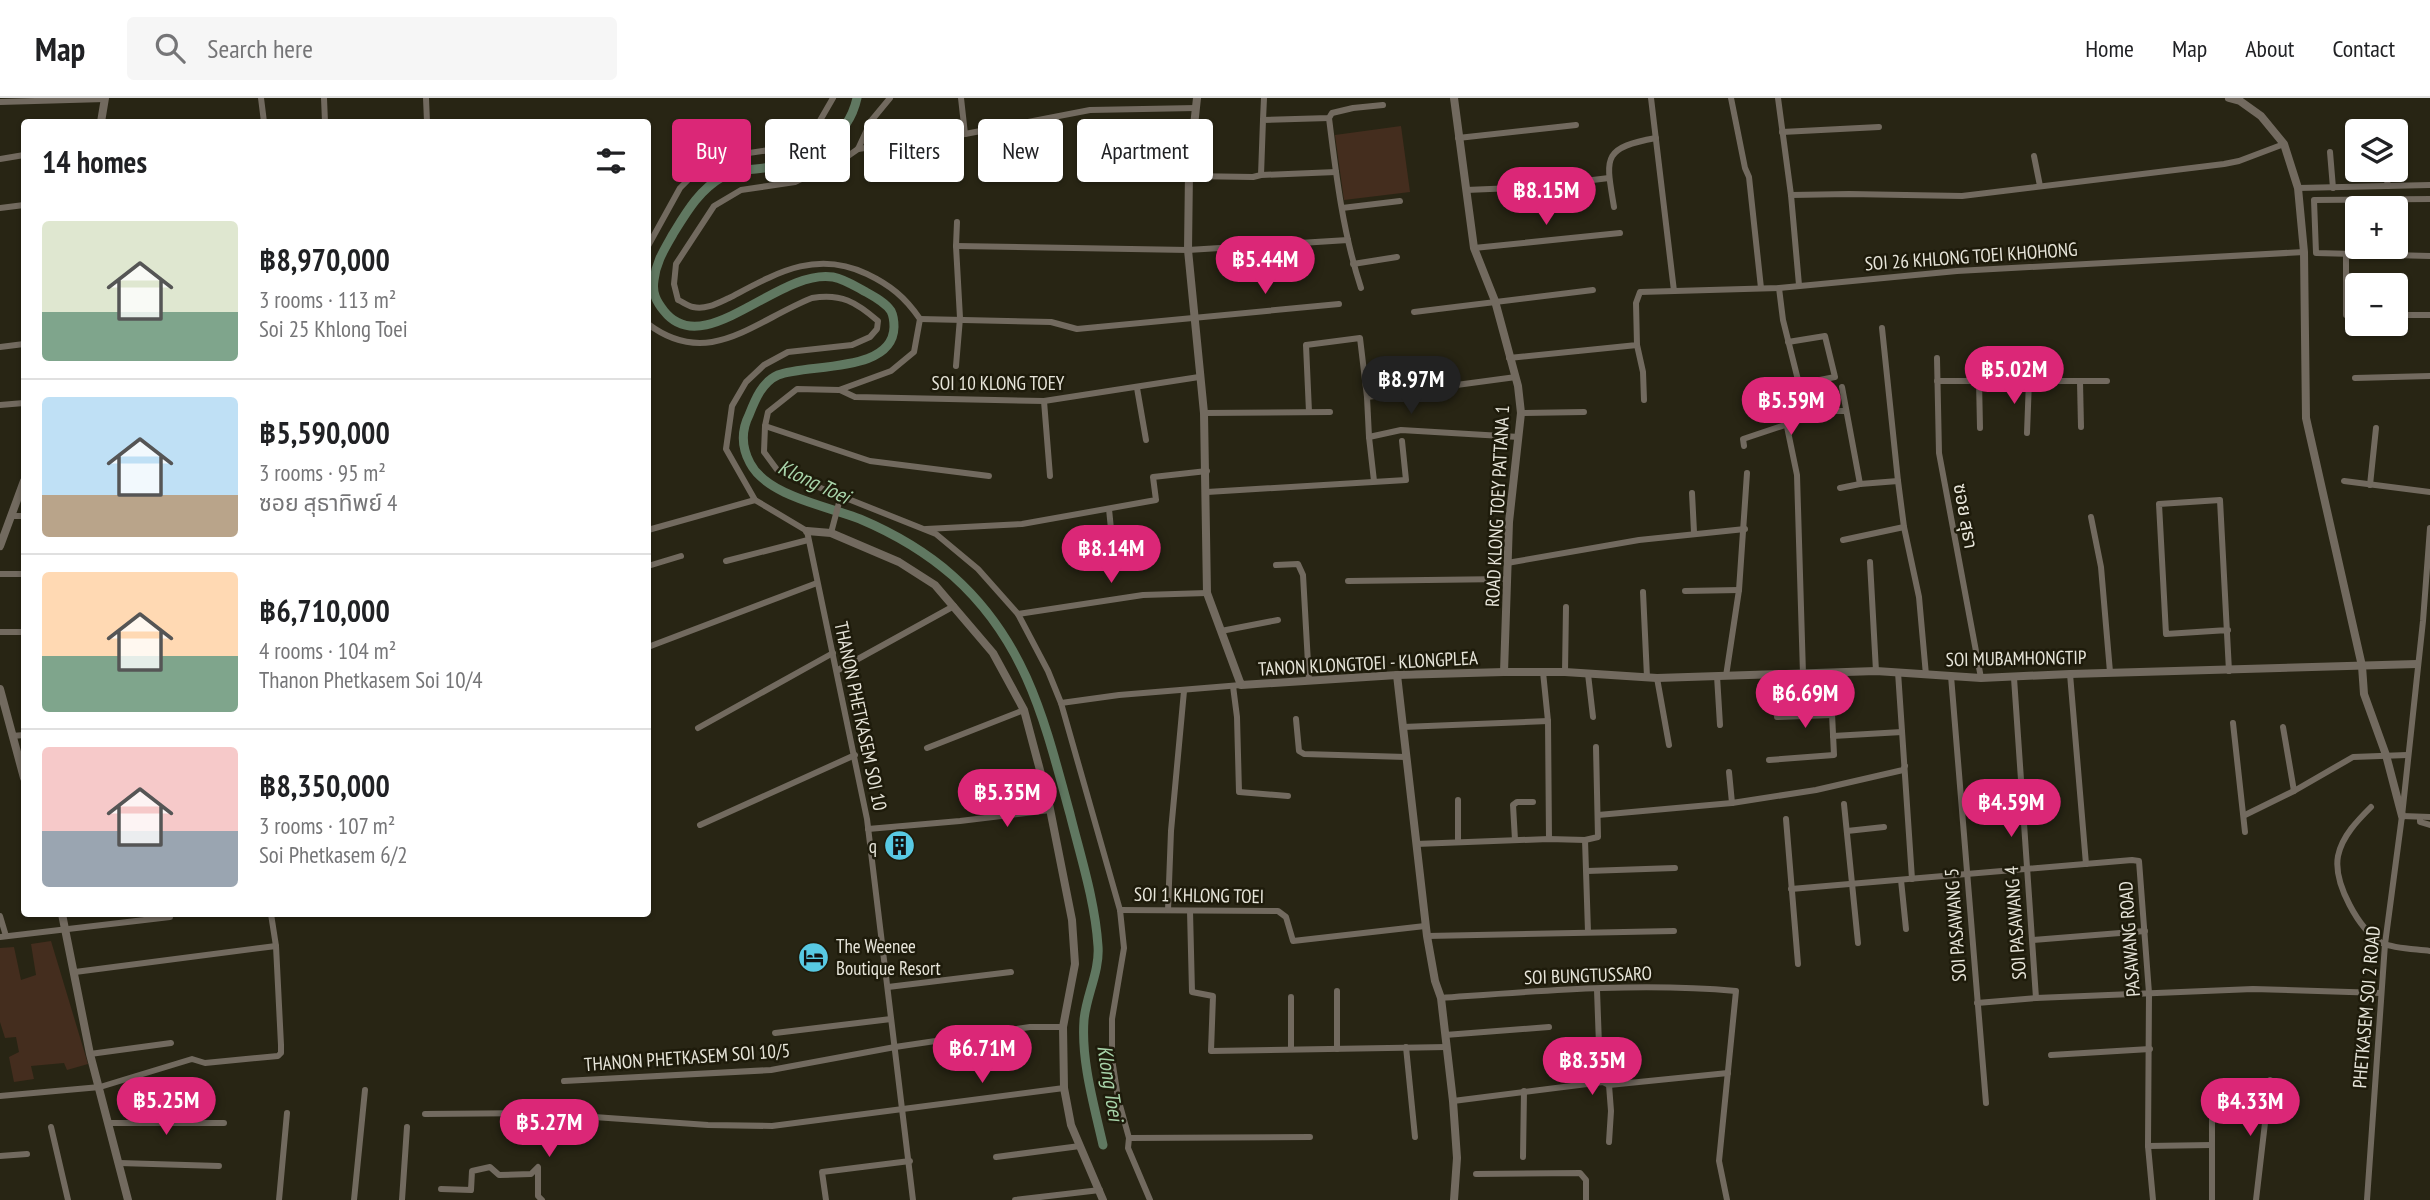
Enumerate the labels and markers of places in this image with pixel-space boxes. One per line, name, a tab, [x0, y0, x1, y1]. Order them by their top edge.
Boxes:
pin: ฿8.15M	[1489, 167, 1603, 227]
pin: ฿5.44M	[1208, 236, 1322, 296]
pin: ฿5.02M	[1957, 346, 2071, 406]
pin: ฿8.97M	[1354, 356, 1468, 416]
pin: ฿5.59M	[1734, 378, 1848, 437]
pin: ฿8.14M	[1054, 526, 1168, 585]
pin: ฿6.69M	[1748, 670, 1862, 730]
pin: ฿5.35M	[950, 770, 1064, 829]
pin: ฿4.59M	[1954, 780, 2068, 839]
building icon: q	[883, 829, 917, 863]
place label: q	[869, 834, 877, 858]
place label: The Weenee Boutique Resort	[836, 934, 942, 980]
hotel icon: The Weenee Boutique Resort	[796, 940, 830, 974]
pin: ฿6.71M	[925, 1026, 1039, 1085]
pin: ฿8.35M	[1535, 1038, 1649, 1097]
pin: ฿5.25M	[109, 1077, 223, 1137]
pin: ฿4.33M	[2193, 1079, 2307, 1138]
pin: ฿5.27M	[492, 1100, 606, 1159]

